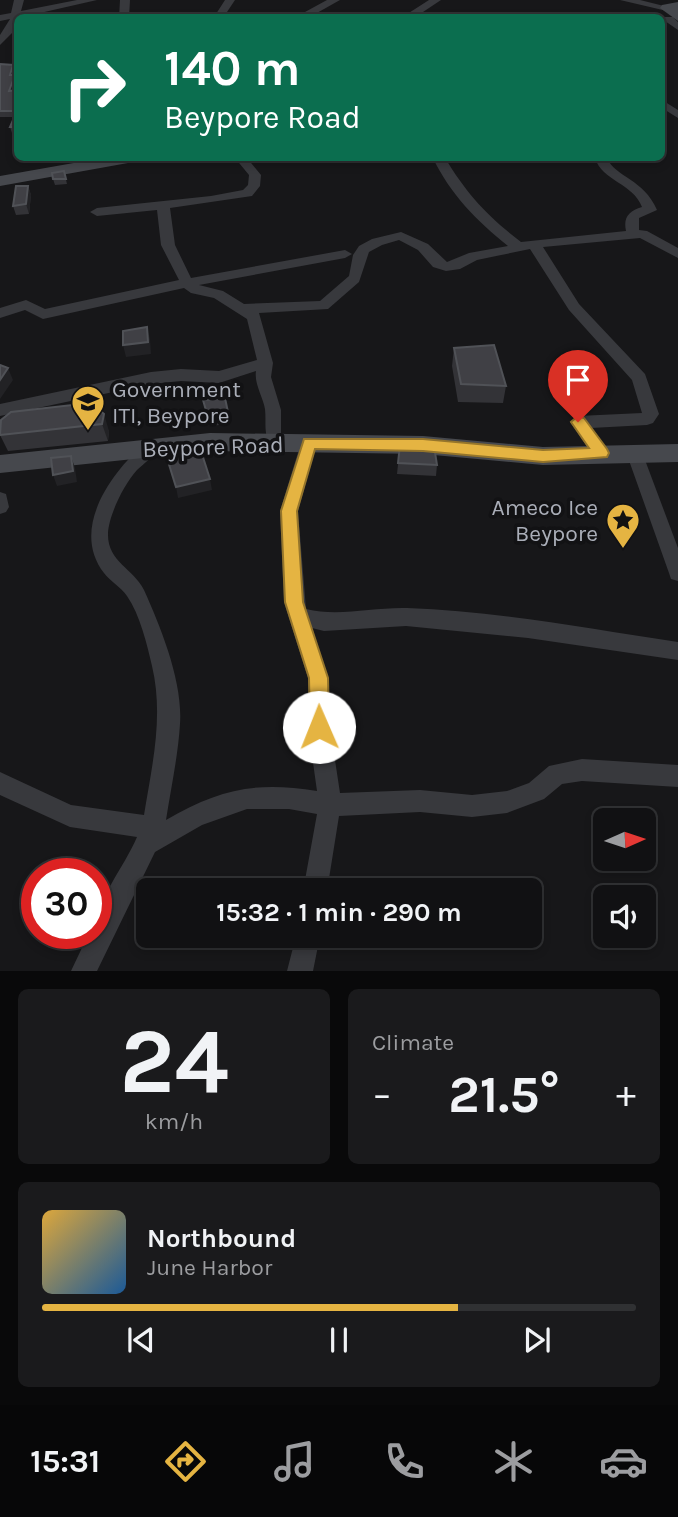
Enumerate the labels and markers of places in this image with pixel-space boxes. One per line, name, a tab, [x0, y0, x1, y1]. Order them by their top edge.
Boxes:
pin	[548, 350, 608, 422]
place label: Government ITI, Beypore	[112, 376, 241, 429]
school or university icon: Government ITI, Beypore	[69, 383, 107, 432]
place label: Ameco Ice Beypore	[491, 494, 598, 547]
place icon: Ameco Ice Beypore	[604, 501, 642, 550]

